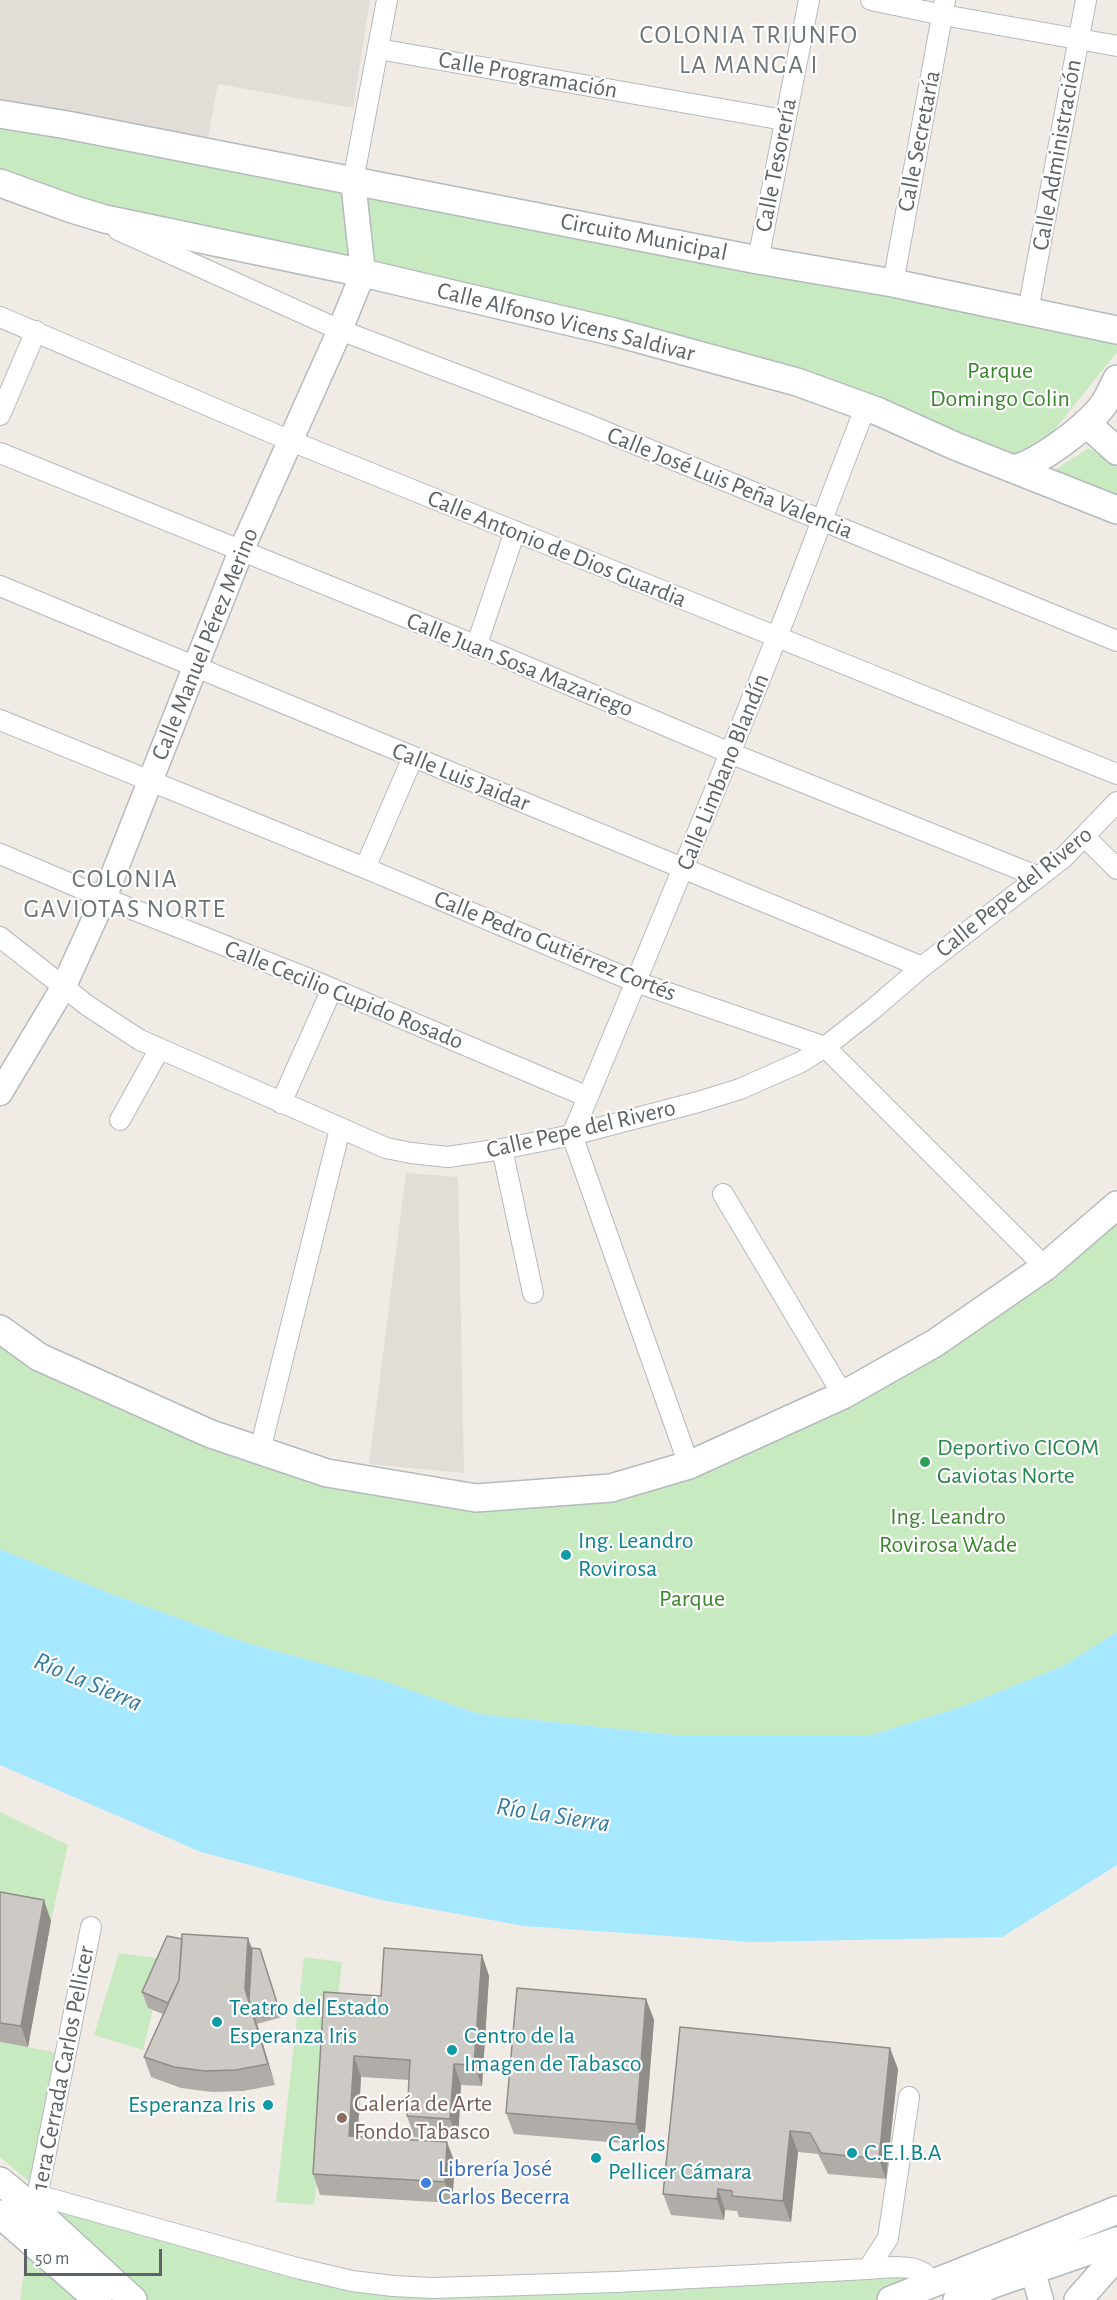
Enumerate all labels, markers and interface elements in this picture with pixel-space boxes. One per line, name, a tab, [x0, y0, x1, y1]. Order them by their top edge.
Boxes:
district label: COLONIA TRIUNFO LA MANGA I	[640, 19, 858, 80]
street label: Calle Programación	[436, 45, 620, 105]
street label: Calle Administración	[1026, 57, 1088, 253]
street label: Calle Secretaría	[891, 68, 947, 214]
street label: Calle Tesorería	[749, 96, 803, 234]
street label: Circuito Municipal	[558, 207, 730, 267]
street label: Calle Alfonso Vicens Saldivar	[434, 276, 698, 368]
park label: Parque Domingo Colin	[930, 357, 1070, 413]
street label: Calle José Luis Peña Valencia	[603, 420, 857, 546]
street label: Calle Antonio de Dios Guardia	[423, 484, 691, 614]
street label: Calle Manuel Pérez Merino	[145, 524, 265, 764]
street label: Calle Juan Sosa Mazariego	[402, 606, 638, 724]
street label: Calle Limbano Blandín	[670, 670, 776, 874]
street label: Calle Luis Jaidar	[388, 736, 534, 818]
street label: Calle Pepe del Rivero	[930, 820, 1098, 964]
district label: COLONIA GAVIOTAS NORTE	[23, 863, 227, 924]
street label: Calle Pedro Gutiérrez Cortés	[430, 884, 680, 1008]
street label: Calle Cecilio Cupido Rosado	[220, 934, 468, 1056]
street label: Calle Pepe del Rivero	[484, 1093, 678, 1165]
place label: Deportivo CICOM Gaviotas Norte	[937, 1434, 1099, 1490]
marker: Deportivo CICOM Gaviotas Norte	[918, 1455, 932, 1469]
park label: Ing. Leandro Rovirosa Wade	[879, 1503, 1017, 1559]
place label: Ing. Leandro Rovirosa	[578, 1527, 694, 1583]
marker: Ing. Leandro Rovirosa	[559, 1548, 573, 1562]
park label: Parque	[659, 1585, 725, 1613]
water label: Río La Sierra	[29, 1645, 147, 1719]
water label: Río La Sierra	[494, 1791, 612, 1839]
street label: 1era Cerrada Carlos Pellicer	[25, 1943, 101, 2193]
place label: Teatro del Estado Esperanza Iris	[229, 1994, 389, 2050]
marker: Teatro del Estado Esperanza Iris	[210, 2015, 224, 2029]
place label: Centro de la Imagen de Tabasco	[464, 2022, 642, 2078]
marker: Centro de la Imagen de Tabasco	[445, 2043, 459, 2057]
place label: Galería de Arte Fondo Tabasco	[354, 2090, 492, 2146]
place label: Esperanza Iris	[128, 2091, 256, 2119]
marker: Esperanza Iris	[261, 2098, 275, 2112]
marker: Galería de Arte Fondo Tabasco	[335, 2111, 349, 2125]
place label: Carlos Pellicer Cámara	[608, 2130, 752, 2186]
place label: C.E.I.B.A	[864, 2139, 942, 2167]
marker: C.E.I.B.A	[845, 2146, 859, 2160]
marker: Carlos Pellicer Cámara	[589, 2151, 603, 2165]
place label: Librería José Carlos Becerra	[438, 2155, 570, 2211]
marker: Librería José Carlos Becerra	[419, 2176, 433, 2190]
scale bar	[27, 2237, 165, 2275]
text: 50 m	[35, 2250, 69, 2268]

